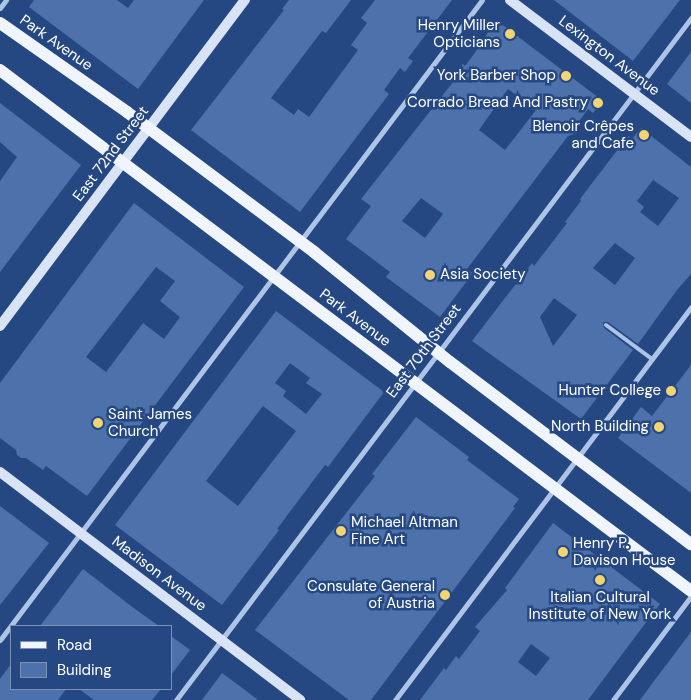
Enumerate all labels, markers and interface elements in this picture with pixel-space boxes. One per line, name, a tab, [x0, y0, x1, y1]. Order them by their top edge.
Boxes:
street label: Park Avenue	[16, 11, 96, 75]
street label: Lexington Avenue	[555, 12, 663, 100]
place label: Henry Miller Opticians	[418, 16, 500, 51]
marker: Henry Miller Opticians	[504, 28, 516, 40]
place label: York Barber Shop	[437, 67, 556, 85]
marker: York Barber Shop	[560, 70, 572, 82]
place label: Corrado Bread And Pastry	[407, 94, 588, 112]
marker: Corrado Bread And Pastry	[592, 97, 604, 109]
street label: East 72nd Street	[69, 103, 153, 205]
place label: Blenoir Crêpes and Cafe	[532, 117, 634, 152]
marker: Blenoir Crêpes and Cafe	[638, 129, 650, 141]
place label: Asia Society	[440, 266, 525, 284]
marker: Asia Society	[424, 269, 436, 281]
street label: Park Avenue	[316, 285, 394, 351]
street label: East 70th Street	[383, 301, 465, 401]
place label: Hunter College	[558, 382, 661, 400]
marker: Hunter College	[665, 385, 677, 397]
place label: Saint James Church	[108, 405, 192, 440]
marker: Saint James Church	[92, 417, 104, 429]
place label: North Building	[551, 418, 649, 436]
marker: North Building	[653, 421, 665, 433]
place label: Michael Altman Fine Art	[351, 513, 458, 548]
marker: Michael Altman Fine Art	[335, 525, 347, 537]
street label: Madison Avenue	[108, 533, 210, 615]
place label: Henry P. Davison House	[573, 534, 675, 569]
marker: Henry P. Davison House	[557, 546, 569, 558]
marker: Italian Cultural Institute of New York	[594, 574, 606, 586]
place label: Consulate General of Austria	[307, 577, 435, 612]
place label: Italian Cultural Institute of New York	[529, 588, 671, 623]
marker: Consulate General of Austria	[439, 589, 451, 601]
legend	[10, 625, 172, 690]
text: Road	[57, 635, 92, 655]
text: Building	[57, 660, 112, 680]

